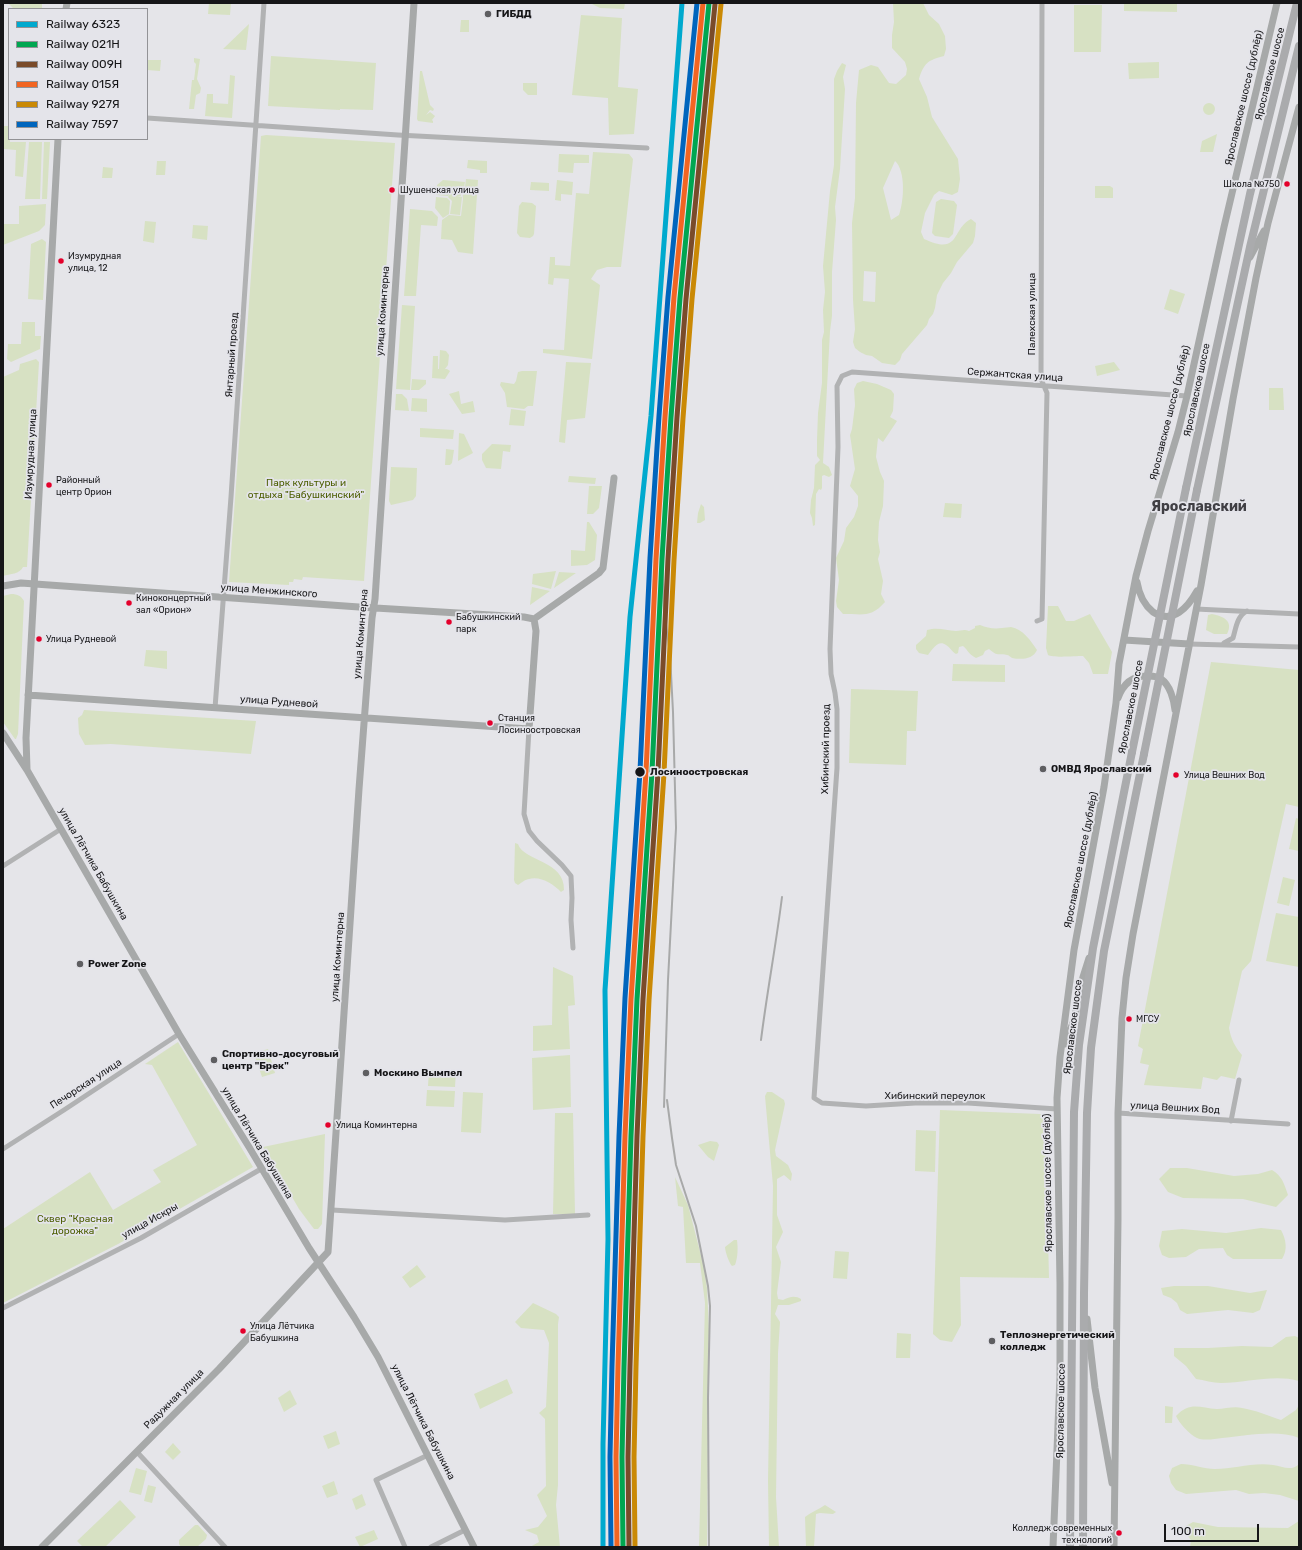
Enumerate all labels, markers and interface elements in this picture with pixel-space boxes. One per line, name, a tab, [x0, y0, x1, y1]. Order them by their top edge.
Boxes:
legend	[8, 8, 148, 140]
place label: ГИБДД	[496, 8, 532, 20]
marker: ГИБДД	[483, 9, 493, 19]
text: Railway 6323	[46, 17, 120, 31]
street label: Ярославское шоссе	[1253, 26, 1287, 122]
street label: Ярославское шоссе (дублёр)	[1223, 29, 1265, 167]
text: Railway 021Н	[46, 37, 120, 51]
text: Railway 009Н	[46, 57, 122, 71]
text: Railway 015Я	[46, 77, 119, 91]
text: Railway 927Я	[46, 97, 120, 111]
text: Railway 7597	[46, 117, 118, 131]
place label: Школа №750	[1223, 179, 1280, 189]
marker: Школа №750	[1282, 179, 1292, 189]
marker: Шушенская улица	[387, 185, 397, 195]
place label: Шушенская улица	[400, 185, 479, 195]
place label: Изумрудная улица, 12	[68, 251, 121, 272]
marker: Изумрудная улица, 12	[56, 256, 66, 266]
street label: улица Коминтерна	[374, 266, 392, 356]
street label: Палехская улица	[1026, 273, 1038, 355]
street label: Янтарный проезд	[223, 312, 241, 398]
street label: Ярославское шоссе	[1181, 342, 1213, 438]
street label: Ярославское шоссе (дублёр)	[1147, 344, 1193, 482]
street label: Сержантская улица	[967, 366, 1063, 384]
street label: Изумрудная улица	[23, 409, 39, 499]
place label: Районный центр Орион	[56, 475, 112, 496]
park label: Парк культуры и отдыха "Бабушкинский"	[248, 477, 364, 500]
marker: Районный центр Орион	[44, 480, 54, 490]
district label: Ярославский	[1151, 499, 1247, 515]
street label: улица Менжинского	[220, 582, 318, 600]
street label: улица Коминтерна	[351, 588, 371, 680]
place label: Киноконцертный зал «Орион»	[136, 593, 211, 614]
marker: Киноконцертный зал «Орион»	[124, 598, 134, 608]
place label: Бабушкинский парк	[456, 612, 521, 633]
marker: Бабушкинский парк	[444, 617, 454, 627]
marker: Улица Рудневой	[34, 634, 44, 644]
place label: Улица Рудневой	[46, 634, 116, 644]
street label: Ярославское шоссе	[1116, 659, 1146, 755]
street label: улица Рудневой	[240, 693, 318, 711]
street label: Хибинский проезд	[819, 704, 833, 794]
place label: Станция Лосиноостровская	[498, 713, 581, 734]
marker: Станция Лосиноостровская	[485, 718, 495, 728]
place label: ОМВД Ярославский	[1051, 763, 1152, 775]
marker: ОМВД Ярославский	[1038, 764, 1048, 774]
marker: Лосиноостровская	[633, 765, 647, 779]
place label: Лосиноостровская	[650, 766, 748, 778]
marker: Улица Вешних Вод	[1171, 770, 1181, 780]
place label: Улица Вешних Вод	[1184, 770, 1265, 780]
street label: Ярославское шоссе (дублёр)	[1062, 791, 1100, 929]
street label: улица Лётчика Бабушкина	[56, 806, 130, 922]
street label: улица Коминтерна	[329, 912, 347, 1002]
place label: Power Zone	[88, 958, 146, 970]
marker: Power Zone	[75, 959, 85, 969]
street label: Ярославское шоссе	[1061, 979, 1085, 1075]
marker: МГСУ	[1124, 1014, 1134, 1024]
place label: МГСУ	[1136, 1014, 1159, 1024]
place label: Спортивно-досуговый центр "Брек"	[222, 1048, 339, 1072]
marker: Спортивно-досуговый центр "Брек"	[209, 1055, 219, 1065]
street label: Печорская улица	[48, 1056, 124, 1112]
place label: Москино Вымпел	[374, 1067, 462, 1079]
marker: Москино Вымпел	[361, 1068, 371, 1078]
street label: улица Лётчика Бабушкина	[219, 1085, 295, 1201]
street label: Хибинский переулок	[885, 1090, 985, 1102]
street label: улица Вешних Вод	[1130, 1100, 1220, 1116]
street label: Ярославское шоссе (дублёр)	[1041, 1113, 1055, 1253]
marker: Улица Коминтерна	[323, 1120, 333, 1130]
place label: Улица Коминтерна	[336, 1120, 417, 1130]
street label: улица Искры	[120, 1201, 180, 1241]
park label: Сквер "Красная дорожка"	[37, 1213, 113, 1236]
place label: Улица Лётчика Бабушкина	[250, 1321, 314, 1342]
marker: Улица Лётчика Бабушкина	[238, 1326, 248, 1336]
place label: Теплоэнергетический колледж	[1000, 1329, 1115, 1352]
marker: Теплоэнергетический колледж	[987, 1336, 997, 1346]
street label: улица Лётчика Бабушкина	[389, 1362, 457, 1482]
street label: Ярославское шоссе	[1054, 1363, 1068, 1459]
street label: Радужная улица	[142, 1367, 206, 1431]
scale bar	[1166, 1516, 1261, 1542]
place label: Колледж современных технологий	[1012, 1523, 1112, 1544]
text: 100 m	[1171, 1524, 1205, 1538]
marker: Колледж современных технологий	[1114, 1528, 1124, 1538]

